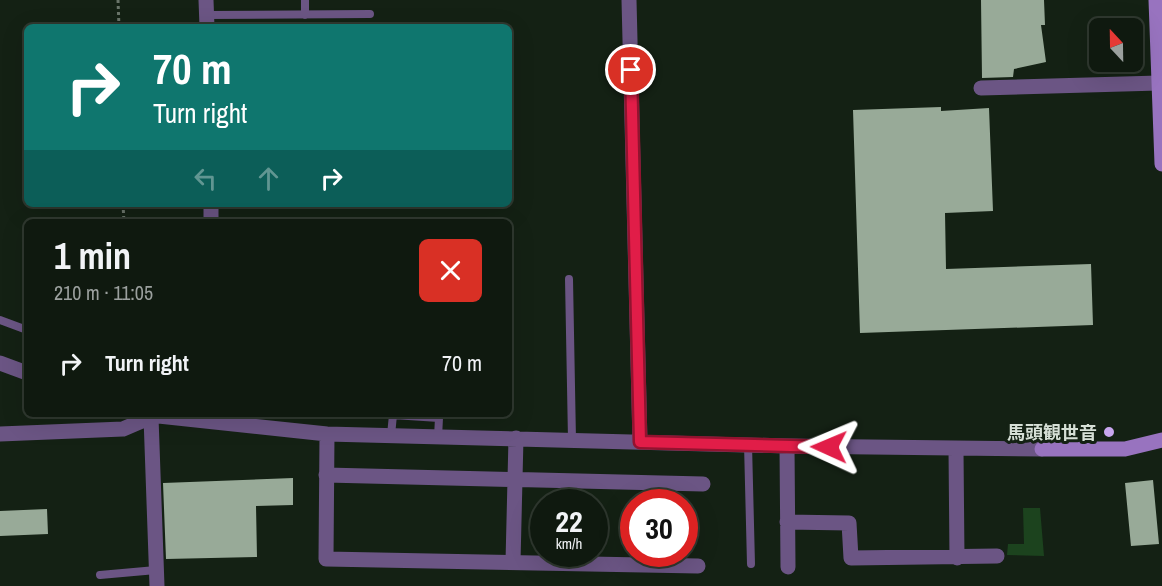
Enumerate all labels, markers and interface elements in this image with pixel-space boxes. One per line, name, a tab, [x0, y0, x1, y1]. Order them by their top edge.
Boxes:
north arrow	[1089, 18, 1143, 72]
map controls	[1089, 18, 1143, 72]
text: 70 m	[153, 41, 232, 97]
pin	[605, 44, 656, 95]
icon: right	[54, 48, 132, 126]
icon: arrive	[614, 53, 647, 86]
text: Turn right	[153, 95, 247, 131]
icon: left	[189, 162, 222, 195]
icon: ahead	[252, 162, 285, 195]
icon: right	[315, 162, 348, 195]
text: 1 min	[54, 232, 131, 280]
button: close	[419, 239, 482, 302]
text: 210 m · 11:05	[54, 279, 153, 306]
icon: right	[54, 347, 87, 380]
text: Turn right	[105, 348, 189, 378]
text: 70 m	[442, 348, 482, 378]
position arrow	[797, 415, 861, 479]
place label: 馬頭観世音	[1007, 420, 1097, 445]
marker: 馬頭観世音	[1102, 425, 1116, 439]
speed limit sign: 30	[620, 489, 698, 567]
text: 22	[555, 501, 583, 541]
text: km/h	[556, 533, 582, 554]

